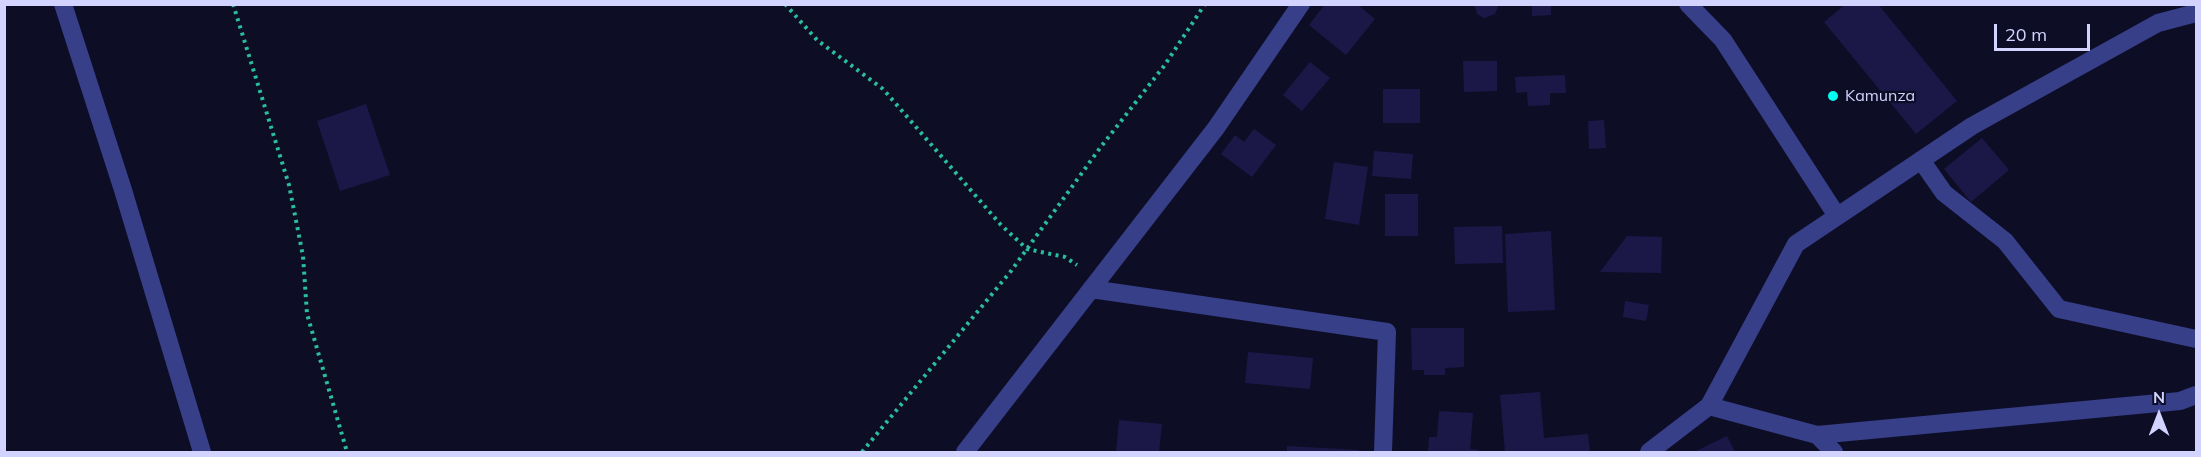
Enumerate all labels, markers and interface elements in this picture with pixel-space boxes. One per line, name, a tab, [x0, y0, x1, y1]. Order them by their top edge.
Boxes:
scale bar	[1997, 12, 2093, 50]
text: 20 m	[2005, 23, 2047, 46]
place label: Kamunza	[1845, 86, 1915, 106]
marker: Kamunza	[1826, 89, 1840, 103]
north arrow	[2129, 385, 2189, 445]
text: N	[2153, 387, 2165, 407]

